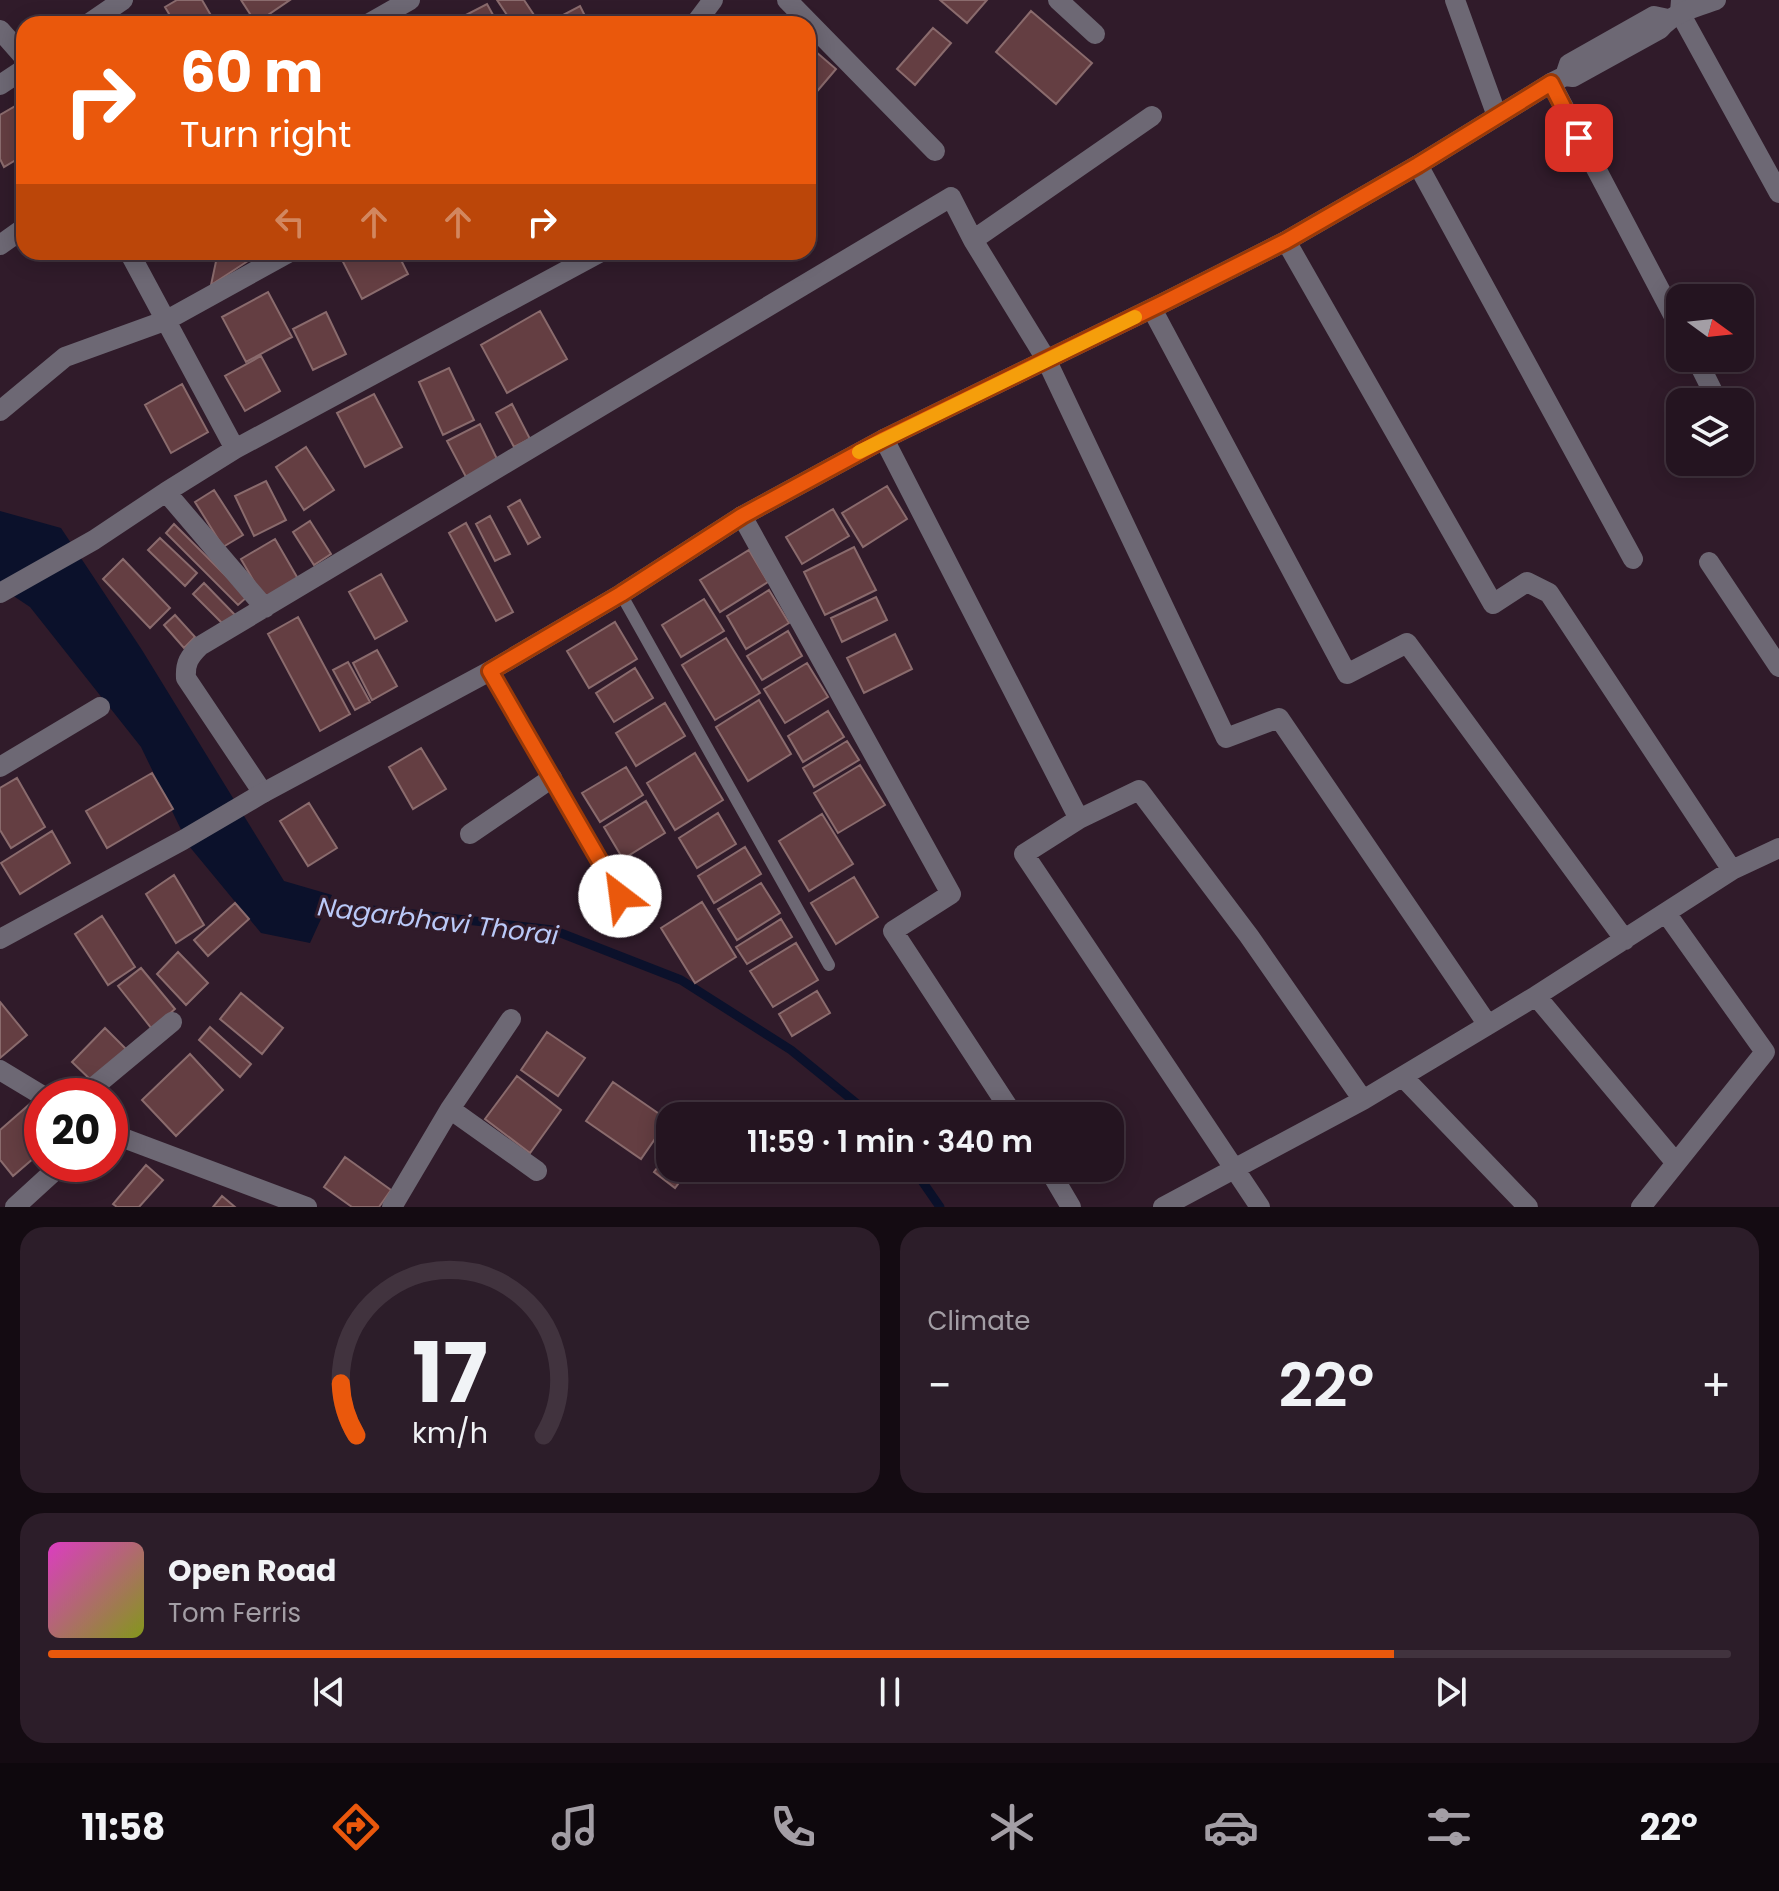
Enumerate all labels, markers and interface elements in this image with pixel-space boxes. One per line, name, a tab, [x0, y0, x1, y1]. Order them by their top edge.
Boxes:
text: 60 m	[180, 33, 323, 112]
icon: right	[48, 48, 152, 152]
pin	[1545, 104, 1613, 172]
text: Turn right	[180, 109, 351, 160]
icon: arrive	[1557, 116, 1601, 160]
icon: left	[268, 200, 312, 244]
icon: ahead	[352, 200, 396, 244]
icon: ahead	[436, 200, 480, 244]
icon: right	[520, 200, 564, 244]
north arrow	[1666, 284, 1754, 372]
map controls	[1666, 284, 1754, 476]
button: layers	[1666, 388, 1754, 476]
position arrow	[578, 854, 662, 938]
water label: Nagarbhavi Thorai	[316, 888, 561, 954]
speed limit sign: 20	[24, 1078, 128, 1182]
text: 11:59 · 1 min · 340 m	[747, 1120, 1033, 1163]
text: Climate	[928, 1303, 1030, 1339]
text: 17	[412, 1315, 488, 1431]
text: 22°	[1279, 1344, 1374, 1428]
text: −	[928, 1355, 952, 1416]
text: +	[1701, 1355, 1731, 1416]
text: km/h	[412, 1413, 488, 1453]
text: Open Road	[168, 1549, 336, 1592]
text: Tom Ferris	[168, 1595, 301, 1631]
icon: previous	[307, 1670, 351, 1714]
icon: pause	[868, 1670, 912, 1714]
icon: next	[1429, 1670, 1473, 1714]
icon: directions	[328, 1799, 384, 1855]
icon: music	[547, 1799, 603, 1855]
icon: phone	[765, 1799, 821, 1855]
icon: climate	[984, 1799, 1040, 1855]
icon: car	[1203, 1799, 1259, 1855]
icon: filters	[1421, 1799, 1477, 1855]
text: 11:58	[81, 1802, 165, 1853]
text: 22°	[1640, 1802, 1698, 1853]

